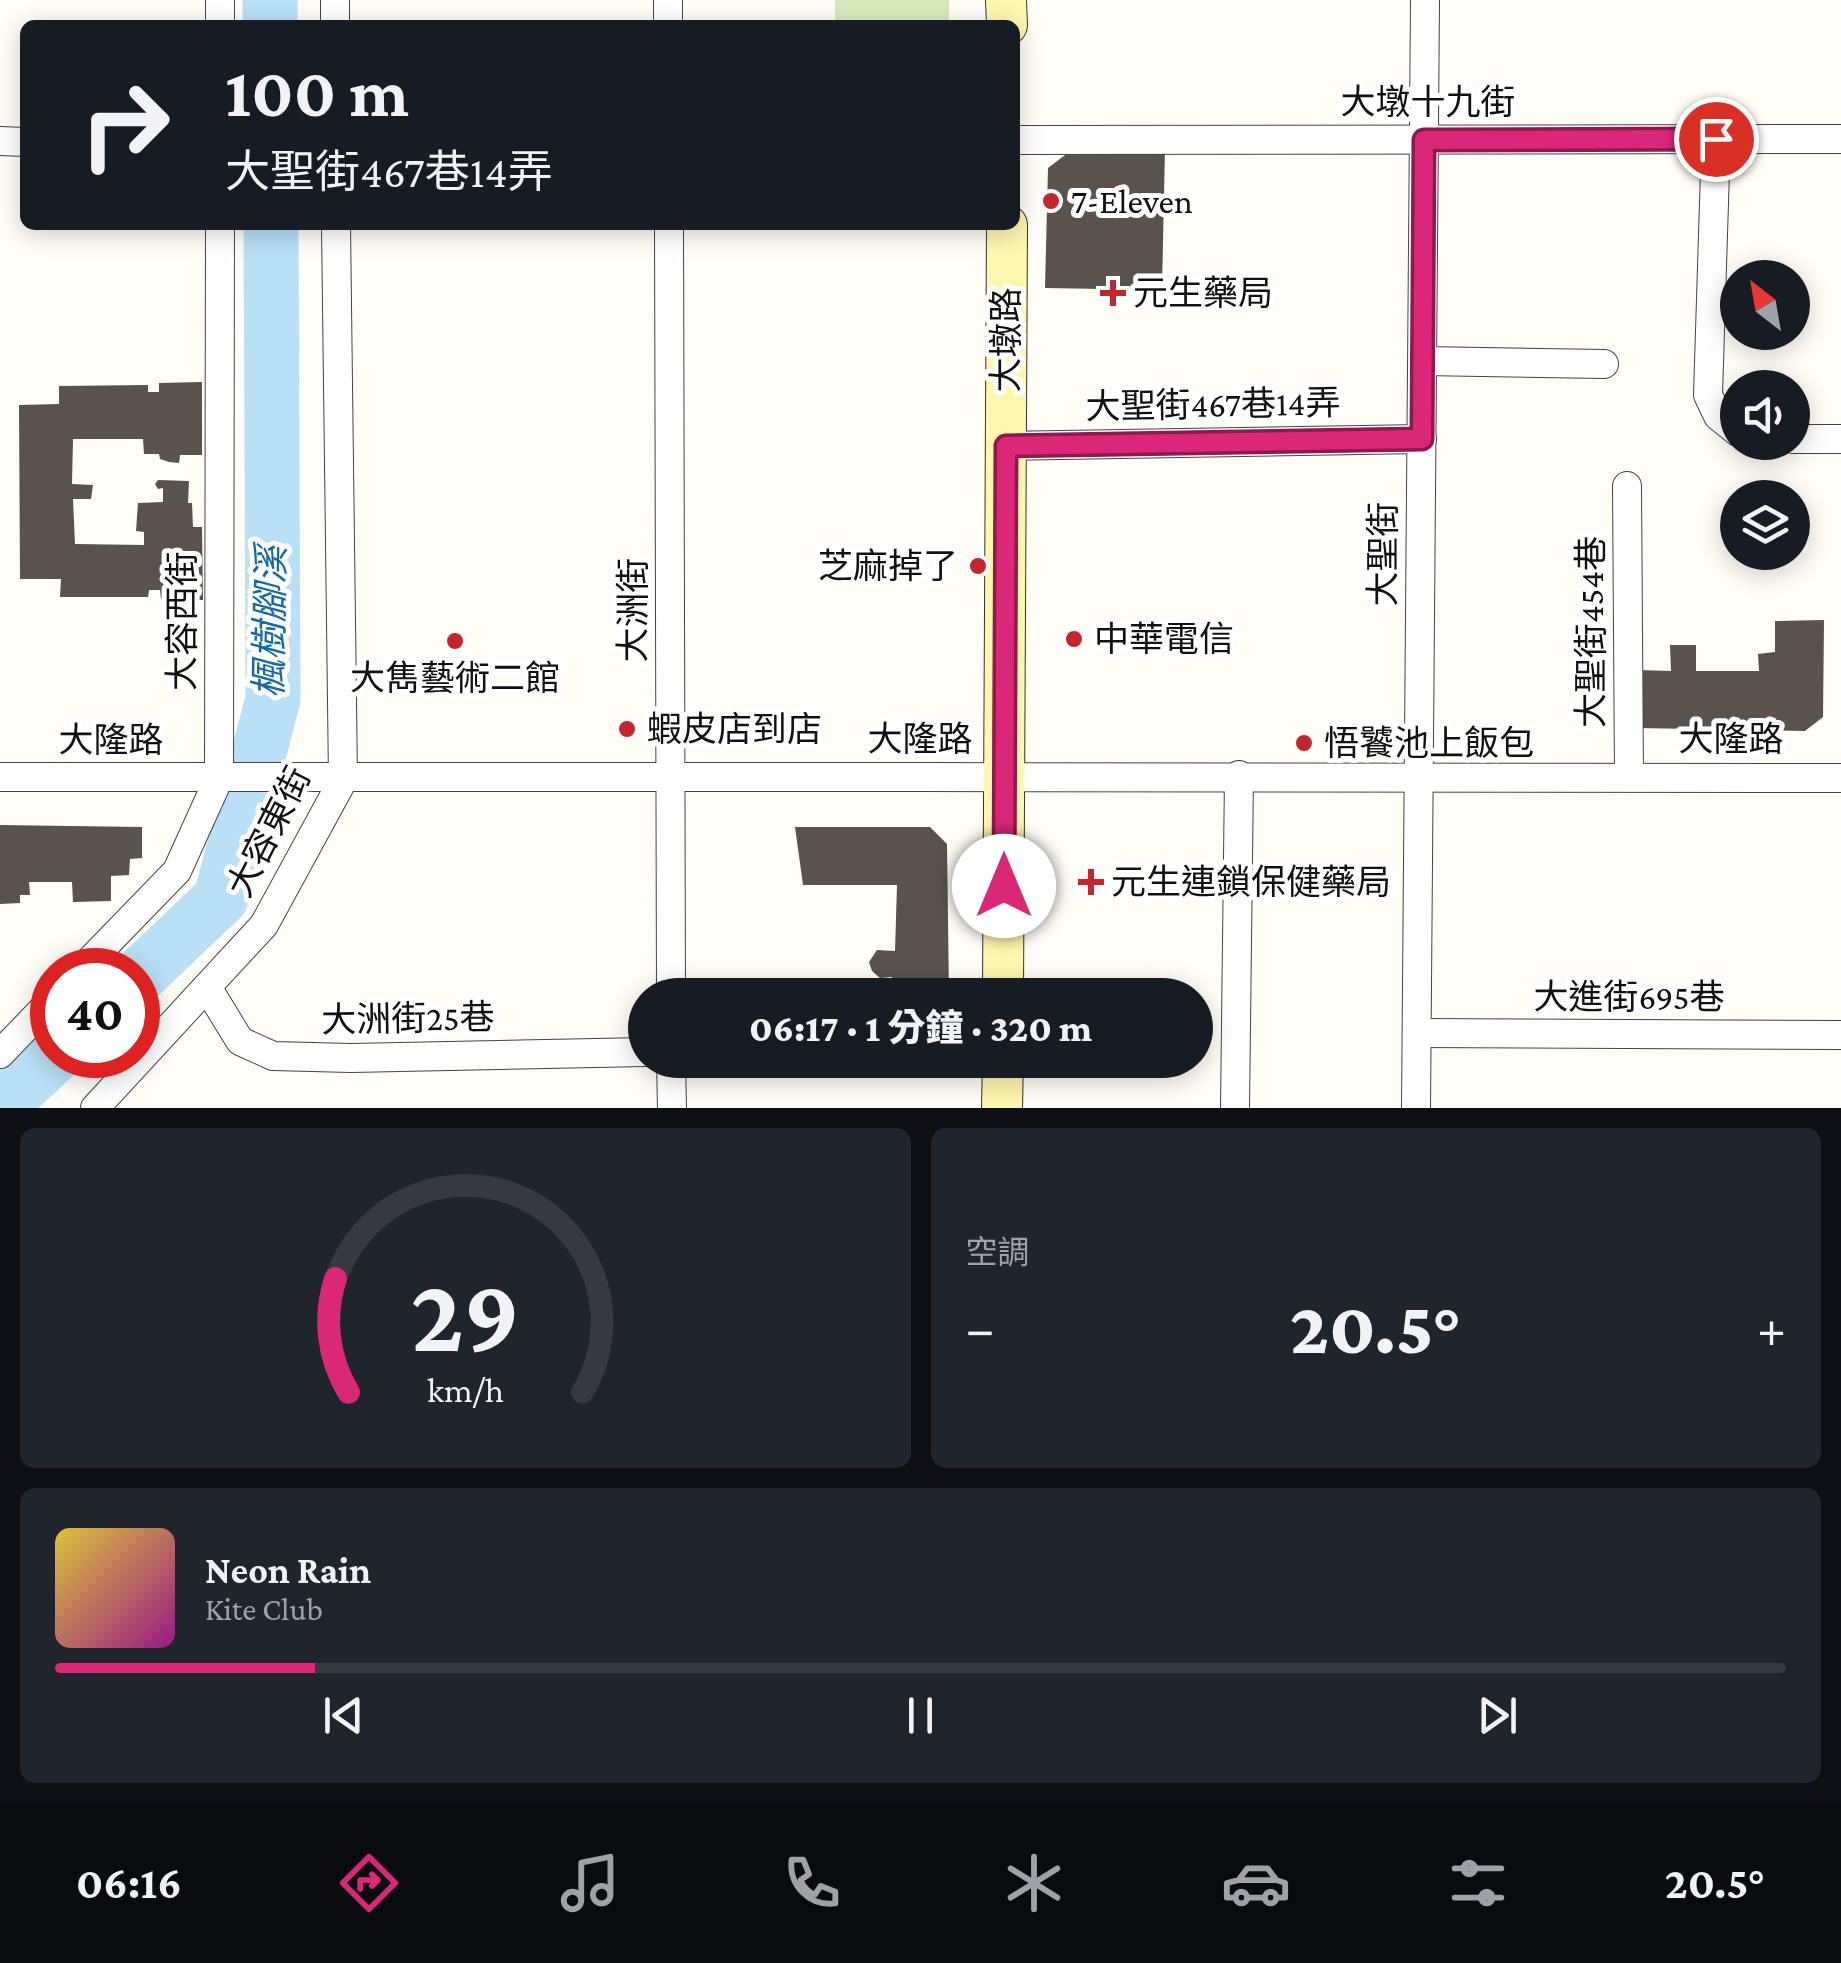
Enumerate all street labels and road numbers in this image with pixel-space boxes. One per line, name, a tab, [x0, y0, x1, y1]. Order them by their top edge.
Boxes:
street label: 大墩十九街	[1340, 83, 1516, 122]
street label: 大墩路	[987, 287, 1026, 393]
street label: 大聖街467巷14弄	[1085, 383, 1341, 427]
street label: 大聖街	[1364, 501, 1403, 607]
street label: 大聖街454巷	[1572, 536, 1611, 728]
street label: 大容西街	[163, 551, 202, 691]
street label: 大洲街	[614, 557, 653, 663]
street label: 大隆路	[867, 720, 973, 759]
street label: 大隆路	[1678, 720, 1784, 759]
street label: 大隆路	[58, 721, 164, 760]
street label: 大容東街	[220, 761, 318, 903]
street label: 大進街695巷	[1534, 978, 1724, 1017]
street label: 大洲街25巷	[321, 998, 495, 1040]

